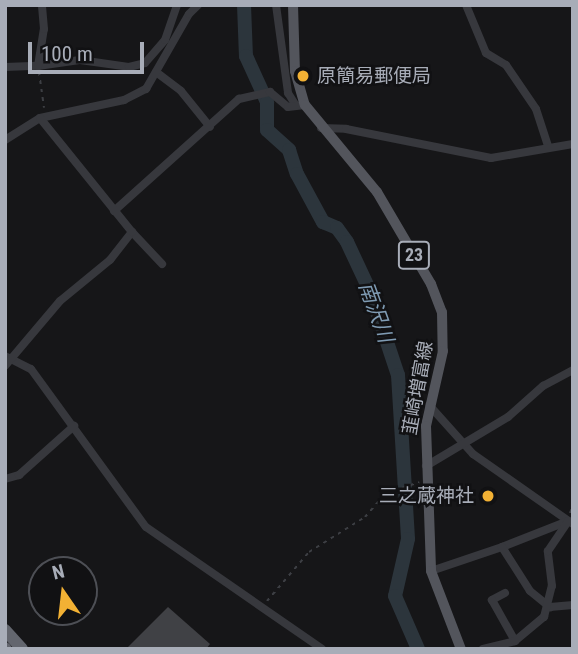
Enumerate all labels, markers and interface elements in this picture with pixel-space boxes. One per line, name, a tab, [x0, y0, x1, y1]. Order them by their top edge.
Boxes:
scale bar	[32, 28, 147, 72]
text: 100 m	[41, 42, 93, 66]
place label: 原簡易郵便局	[317, 65, 431, 87]
marker: 原簡易郵便局	[295, 68, 311, 84]
road number: 23	[396, 241, 432, 270]
water label: 南沢川	[353, 278, 399, 346]
street label: 韮崎増富線	[399, 339, 437, 437]
place label: 三之蔵神社	[379, 485, 474, 507]
marker: 三之蔵神社	[480, 488, 496, 504]
north arrow	[28, 556, 98, 626]
text: N	[50, 560, 67, 585]

